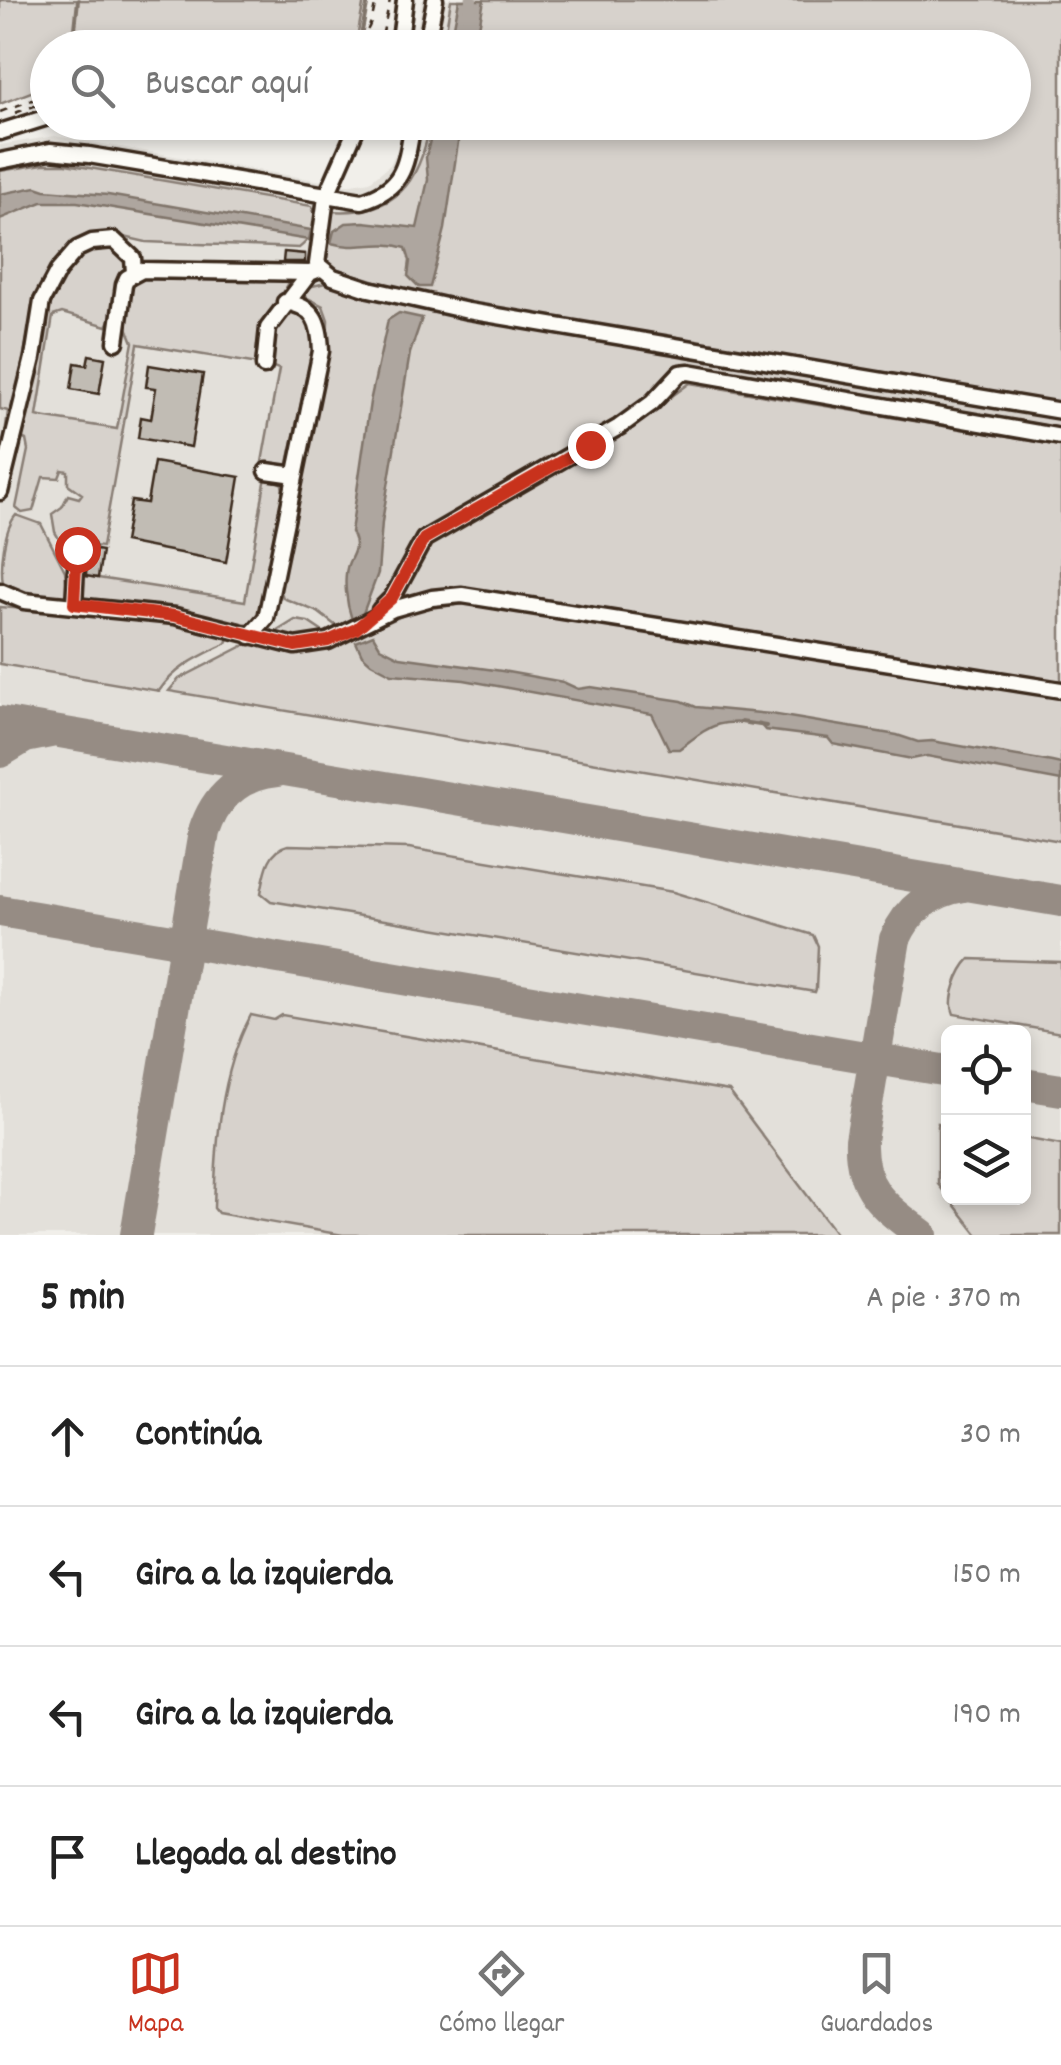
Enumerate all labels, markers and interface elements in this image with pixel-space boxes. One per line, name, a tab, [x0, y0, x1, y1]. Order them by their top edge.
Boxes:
search box	[30, 30, 1031, 140]
icon: search	[65, 58, 120, 113]
text: Buscar aquí	[145, 58, 309, 113]
route end	[568, 423, 614, 469]
route start	[55, 527, 101, 573]
map controls	[941, 1025, 1031, 1205]
button: locate	[941, 1025, 1031, 1115]
button: layers	[941, 1115, 1031, 1205]
text: 5 min	[40, 1270, 125, 1330]
text: A pie · 370 m	[866, 1277, 1021, 1323]
icon: ahead	[40, 1409, 95, 1464]
text: Continúa	[135, 1409, 261, 1464]
text: 30 m	[960, 1413, 1021, 1459]
icon: left	[40, 1549, 95, 1604]
text: Gira a la izquierda	[135, 1549, 392, 1604]
text: 150 m	[952, 1553, 1021, 1599]
icon: left	[40, 1689, 95, 1744]
text: Gira a la izquierda	[135, 1689, 392, 1744]
text: 190 m	[953, 1693, 1021, 1739]
icon: arrive	[40, 1829, 95, 1884]
text: Llegada al destino	[135, 1829, 397, 1884]
tab: Mapa	[128, 1946, 183, 2046]
tab: Cómo llegar	[439, 1946, 565, 2046]
tab: Guardados	[820, 1946, 933, 2046]

